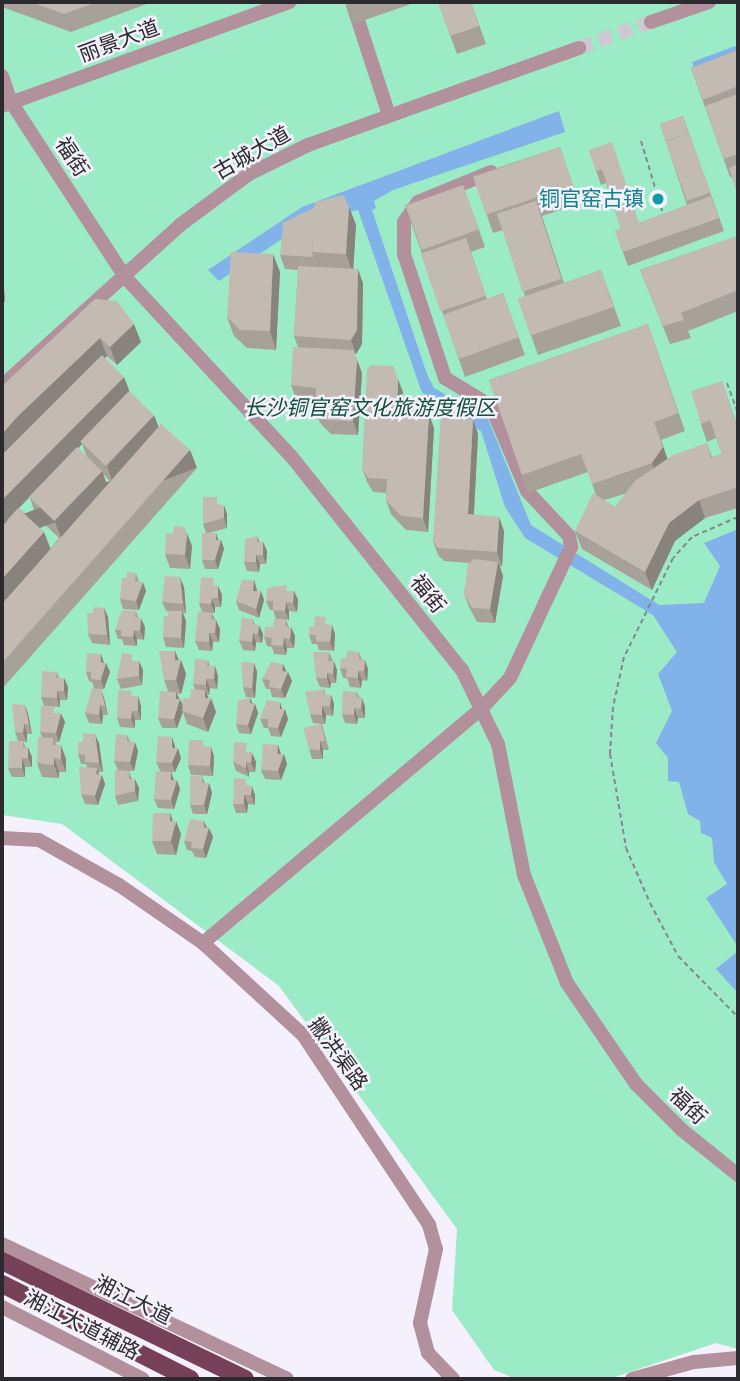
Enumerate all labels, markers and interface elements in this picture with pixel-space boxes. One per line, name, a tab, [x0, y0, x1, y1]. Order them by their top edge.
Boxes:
street label: 丽景大道	[75, 15, 163, 67]
street label: 古城大道	[209, 121, 295, 185]
street label: 福街	[50, 133, 94, 181]
place label: 铜官窑古镇	[539, 186, 644, 212]
marker: 铜官窑古镇	[650, 191, 666, 207]
park label: 长沙铜官窑文化旅游度假区	[244, 395, 496, 421]
street label: 福街	[405, 570, 451, 618]
street label: 撇洪渠路	[303, 1013, 373, 1095]
street label: 福街	[664, 1082, 712, 1130]
street label: 湘江大道	[90, 1270, 176, 1330]
street label: 湘江大道辅路	[20, 1285, 144, 1365]

